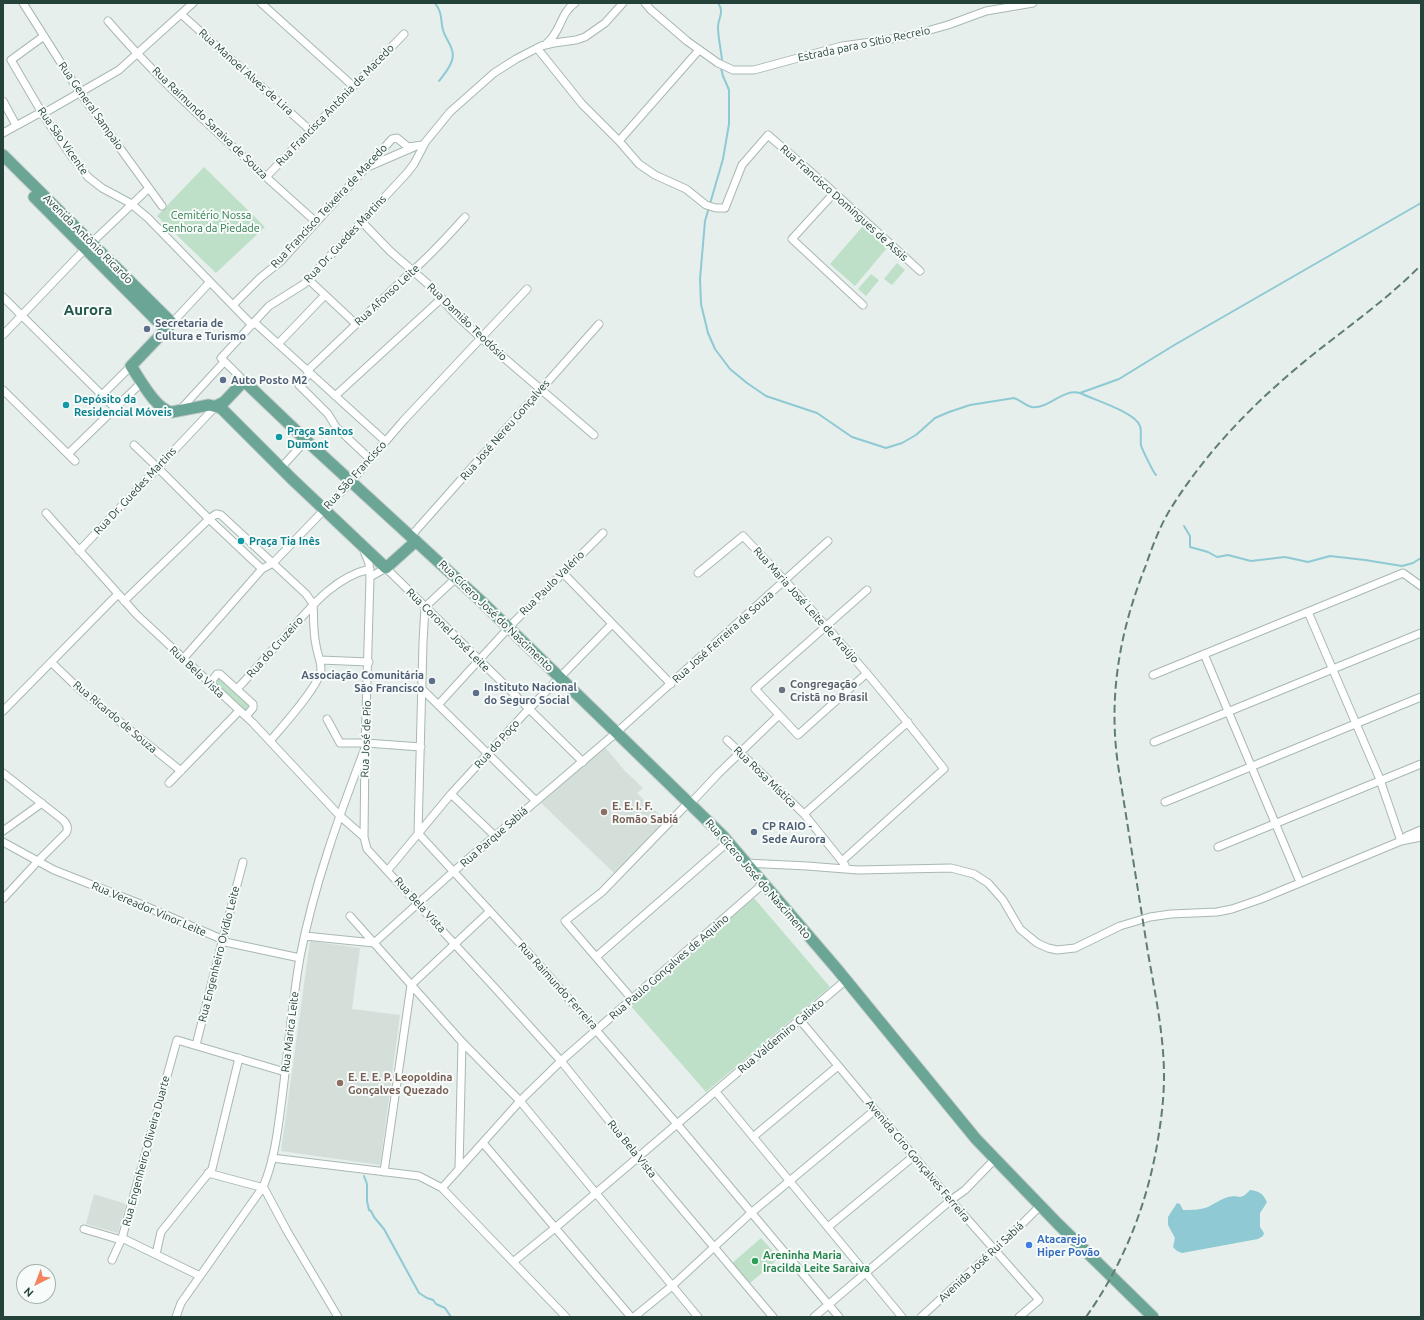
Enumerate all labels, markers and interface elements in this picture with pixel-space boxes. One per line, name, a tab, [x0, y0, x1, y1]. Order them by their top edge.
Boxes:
street label: Estrada para o Sítio Recreio	[797, 24, 931, 64]
street label: Rua Manoel Alves de Lira	[196, 26, 296, 118]
street label: Rua Francisca Antônia de Macedo	[273, 41, 397, 169]
street label: Rua General Sampaio	[56, 59, 126, 153]
street label: Rua Raimundo Saraiva de Souza	[149, 64, 271, 182]
street label: Rua São Vicente	[35, 105, 91, 177]
street label: Rua Francisco Teixeira de Macedo	[268, 141, 390, 271]
street label: Rua Francisco Domingues de Assis	[777, 142, 911, 264]
street label: Avenida Antônio Ricardo	[40, 191, 136, 287]
street label: Rua Dr. Guedes Martins	[301, 193, 389, 285]
park label: Cemitério Nossa Senhora da Piedade	[162, 208, 260, 234]
street label: Rua Afonso Leite	[352, 262, 422, 328]
street label: Rua Damião Teodósio	[424, 280, 510, 364]
district label: Aurora	[64, 301, 112, 319]
place label: Secretaria de Cultura e Turismo	[155, 316, 246, 342]
marker: Secretaria de Cultura e Turismo	[142, 324, 152, 334]
place label: Auto Posto M2	[231, 373, 307, 387]
marker: Auto Posto M2	[218, 375, 228, 385]
street label: Rua José Nereu Gonçalves	[458, 377, 552, 483]
place label: Depósito da Residencial Móveis	[74, 392, 172, 418]
marker: Depósito da Residencial Móveis	[61, 400, 71, 410]
place label: Praça Santos Dumont	[287, 424, 353, 450]
marker: Praça Santos Dumont	[274, 432, 284, 442]
street label: Rua São Francisco	[321, 438, 389, 512]
street label: Rua Dr. Guedes Martins	[91, 445, 179, 537]
place label: Praça Tia Inês	[249, 534, 320, 548]
marker: Praça Tia Inês	[236, 536, 246, 546]
street label: Rua Maria José Leite de Araújo	[750, 544, 862, 666]
street label: Rua Paulo Valério	[517, 548, 587, 618]
street label: Rua Cícero José do Nascimento	[436, 558, 556, 674]
street label: Rua Coronel José Leite	[403, 585, 493, 675]
street label: Rua José Ferreira de Souza	[670, 588, 776, 686]
street label: Rua do Cruzeiro	[244, 614, 306, 680]
street label: Rua Bela Vista	[167, 643, 227, 701]
place label: Associação Comunitária São Francisco	[301, 668, 424, 694]
marker: Associação Comunitária São Francisco	[427, 676, 437, 686]
place label: Congregação Cristã no Brasil	[790, 677, 868, 703]
street label: Rua Ricardo de Souza	[70, 678, 160, 756]
place label: Instituto Nacional do Seguro Social	[484, 680, 577, 706]
marker: Congregação Cristã no Brasil	[777, 685, 787, 695]
marker: Instituto Nacional do Seguro Social	[471, 688, 481, 698]
street label: Rua José de Pio	[358, 700, 374, 778]
street label: Rua do Poço	[472, 717, 522, 771]
street label: Rua Rosa Mística	[731, 744, 799, 810]
place label: E. E. I. F. Romão Sabiá	[612, 799, 678, 825]
street label: Rua Parque Sabiá	[458, 804, 530, 870]
marker: E. E. I. F. Romão Sabiá	[599, 807, 609, 817]
street label: Rua Cícero José do Nascimento	[702, 816, 814, 942]
place label: CP RAIO - Sede Aurora	[762, 819, 826, 845]
marker: CP RAIO - Sede Aurora	[749, 827, 759, 837]
street label: Rua Bela Vista	[392, 875, 448, 935]
street label: Rua Vereador Vinor Leite	[90, 879, 208, 939]
street label: Rua Engenheiro Ovídio Leite	[196, 885, 242, 1023]
street label: Rua Paulo Gonçalves de Aquino	[606, 911, 732, 1023]
street label: Rua Raimundo Ferreira	[515, 940, 601, 1032]
street label: Rua Marica Leite	[278, 991, 302, 1073]
street label: Rua Valdemiro Calixto	[735, 996, 827, 1076]
place label: E. E. E. P. Leopoldina Gonçalves Quezado	[348, 1070, 452, 1096]
street label: Rua Engenheiro Oliveira Duarte	[120, 1074, 172, 1228]
marker: E. E. E. P. Leopoldina Gonçalves Quezado	[335, 1078, 345, 1088]
street label: Avenida Ciro Gonçalves Ferreira	[863, 1097, 973, 1225]
street label: Rua Bela Vista	[605, 1118, 659, 1180]
street label: Avenida José Rui Sabiá	[936, 1219, 1026, 1305]
place label: Atacarejo Hiper Povão	[1037, 1232, 1100, 1258]
marker: Atacarejo Hiper Povão	[1024, 1240, 1034, 1250]
place label: Areninha Maria Iracilda Leite Saraiva	[763, 1248, 870, 1274]
marker: Areninha Maria Iracilda Leite Saraiva	[750, 1256, 760, 1266]
north arrow	[16, 1264, 56, 1304]
text: N	[22, 1285, 36, 1299]

